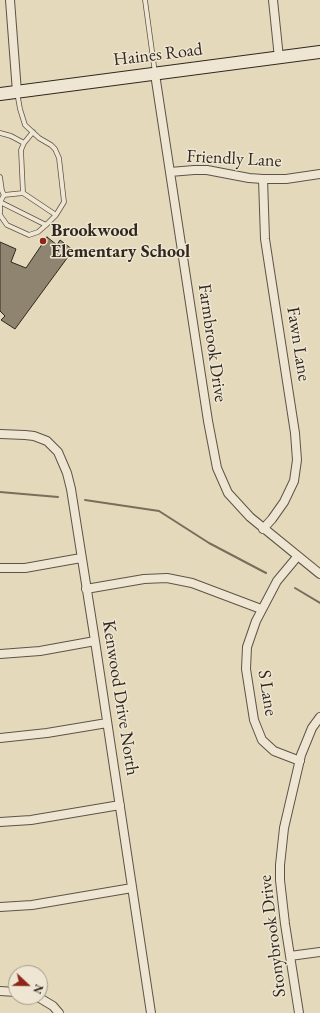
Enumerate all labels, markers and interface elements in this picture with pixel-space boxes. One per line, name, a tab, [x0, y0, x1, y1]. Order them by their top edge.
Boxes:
street label: Haines Road	[112, 39, 204, 71]
street label: Friendly Lane	[186, 146, 282, 172]
place label: Brookwood Elementary School	[51, 220, 190, 262]
marker: Brookwood Elementary School	[38, 236, 48, 246]
street label: Farmbrook Drive	[193, 282, 231, 404]
street label: Fawn Lane	[281, 305, 315, 383]
street label: Kenwood Drive North	[97, 619, 143, 777]
street label: S Lane	[253, 669, 281, 717]
street label: Stonybrook Drive	[255, 874, 291, 998]
north arrow	[8, 965, 48, 1005]
text: N	[30, 982, 46, 996]

